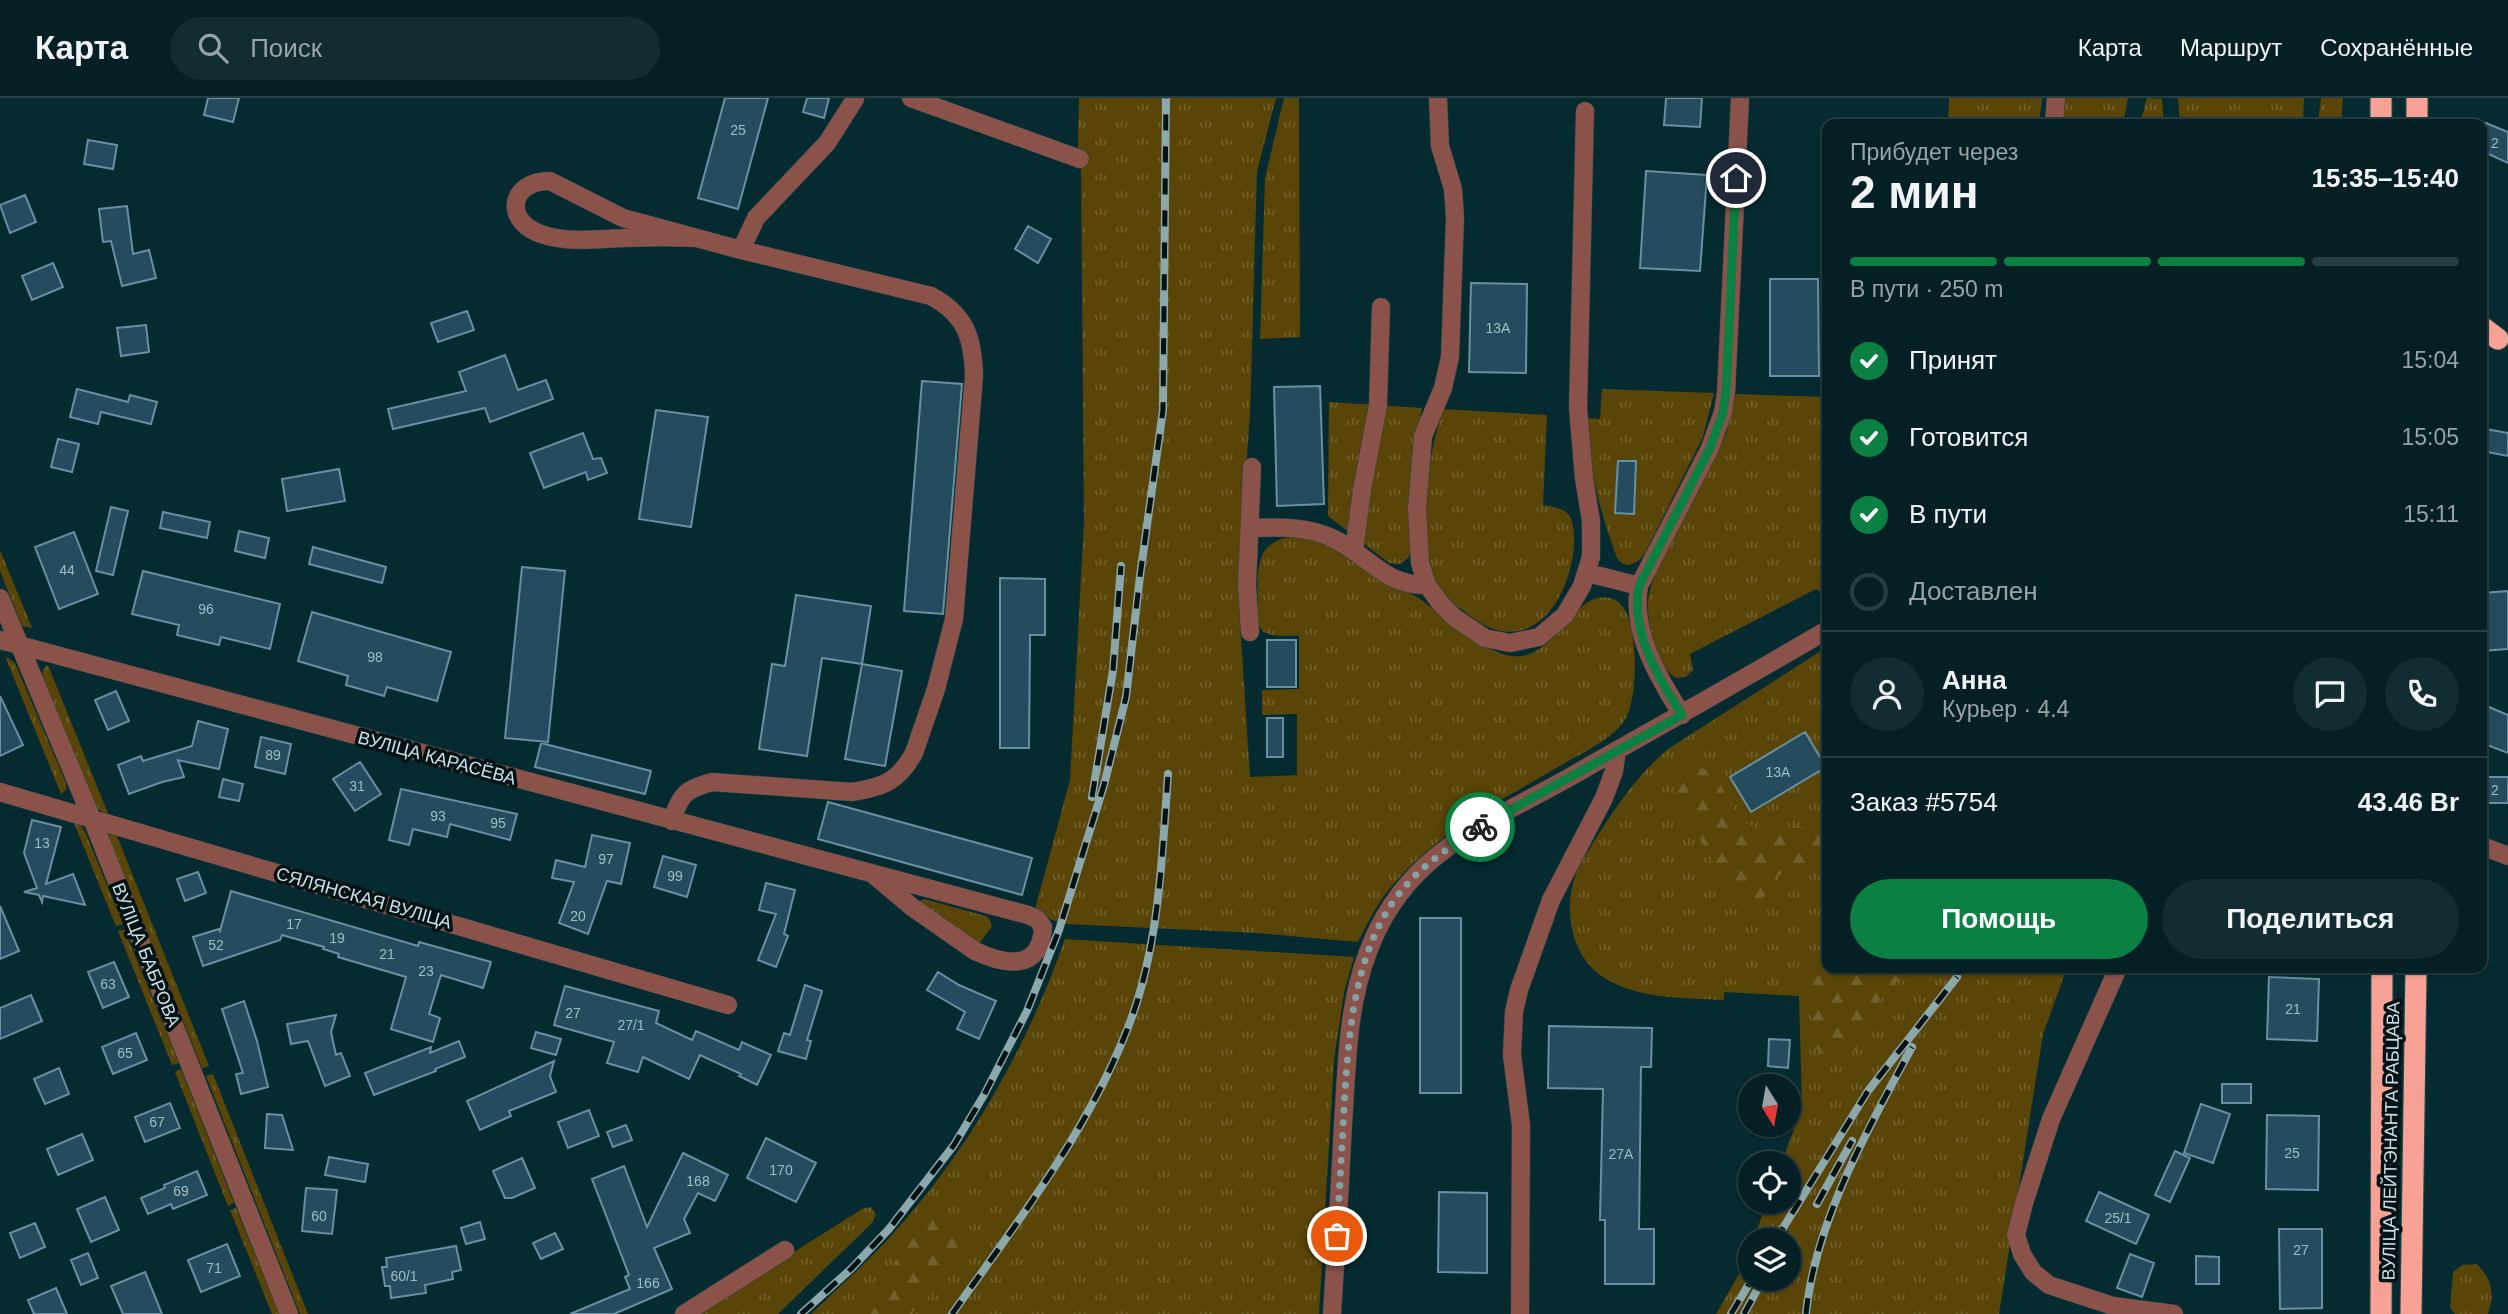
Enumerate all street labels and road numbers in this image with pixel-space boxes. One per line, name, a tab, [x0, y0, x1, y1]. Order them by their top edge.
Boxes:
street label: ВУЛІЦА КАРАСЁВА	[356, 727, 518, 789]
street label: СЯЛЯНСКАЯ ВУЛІЦА	[274, 863, 454, 933]
street label: ВУЛІЦА БАБРОВА	[108, 880, 184, 1030]
street label: ВУЛІЦА ЛЕЙТЭНАНТА РАБЦАВА	[2378, 1001, 2403, 1281]

